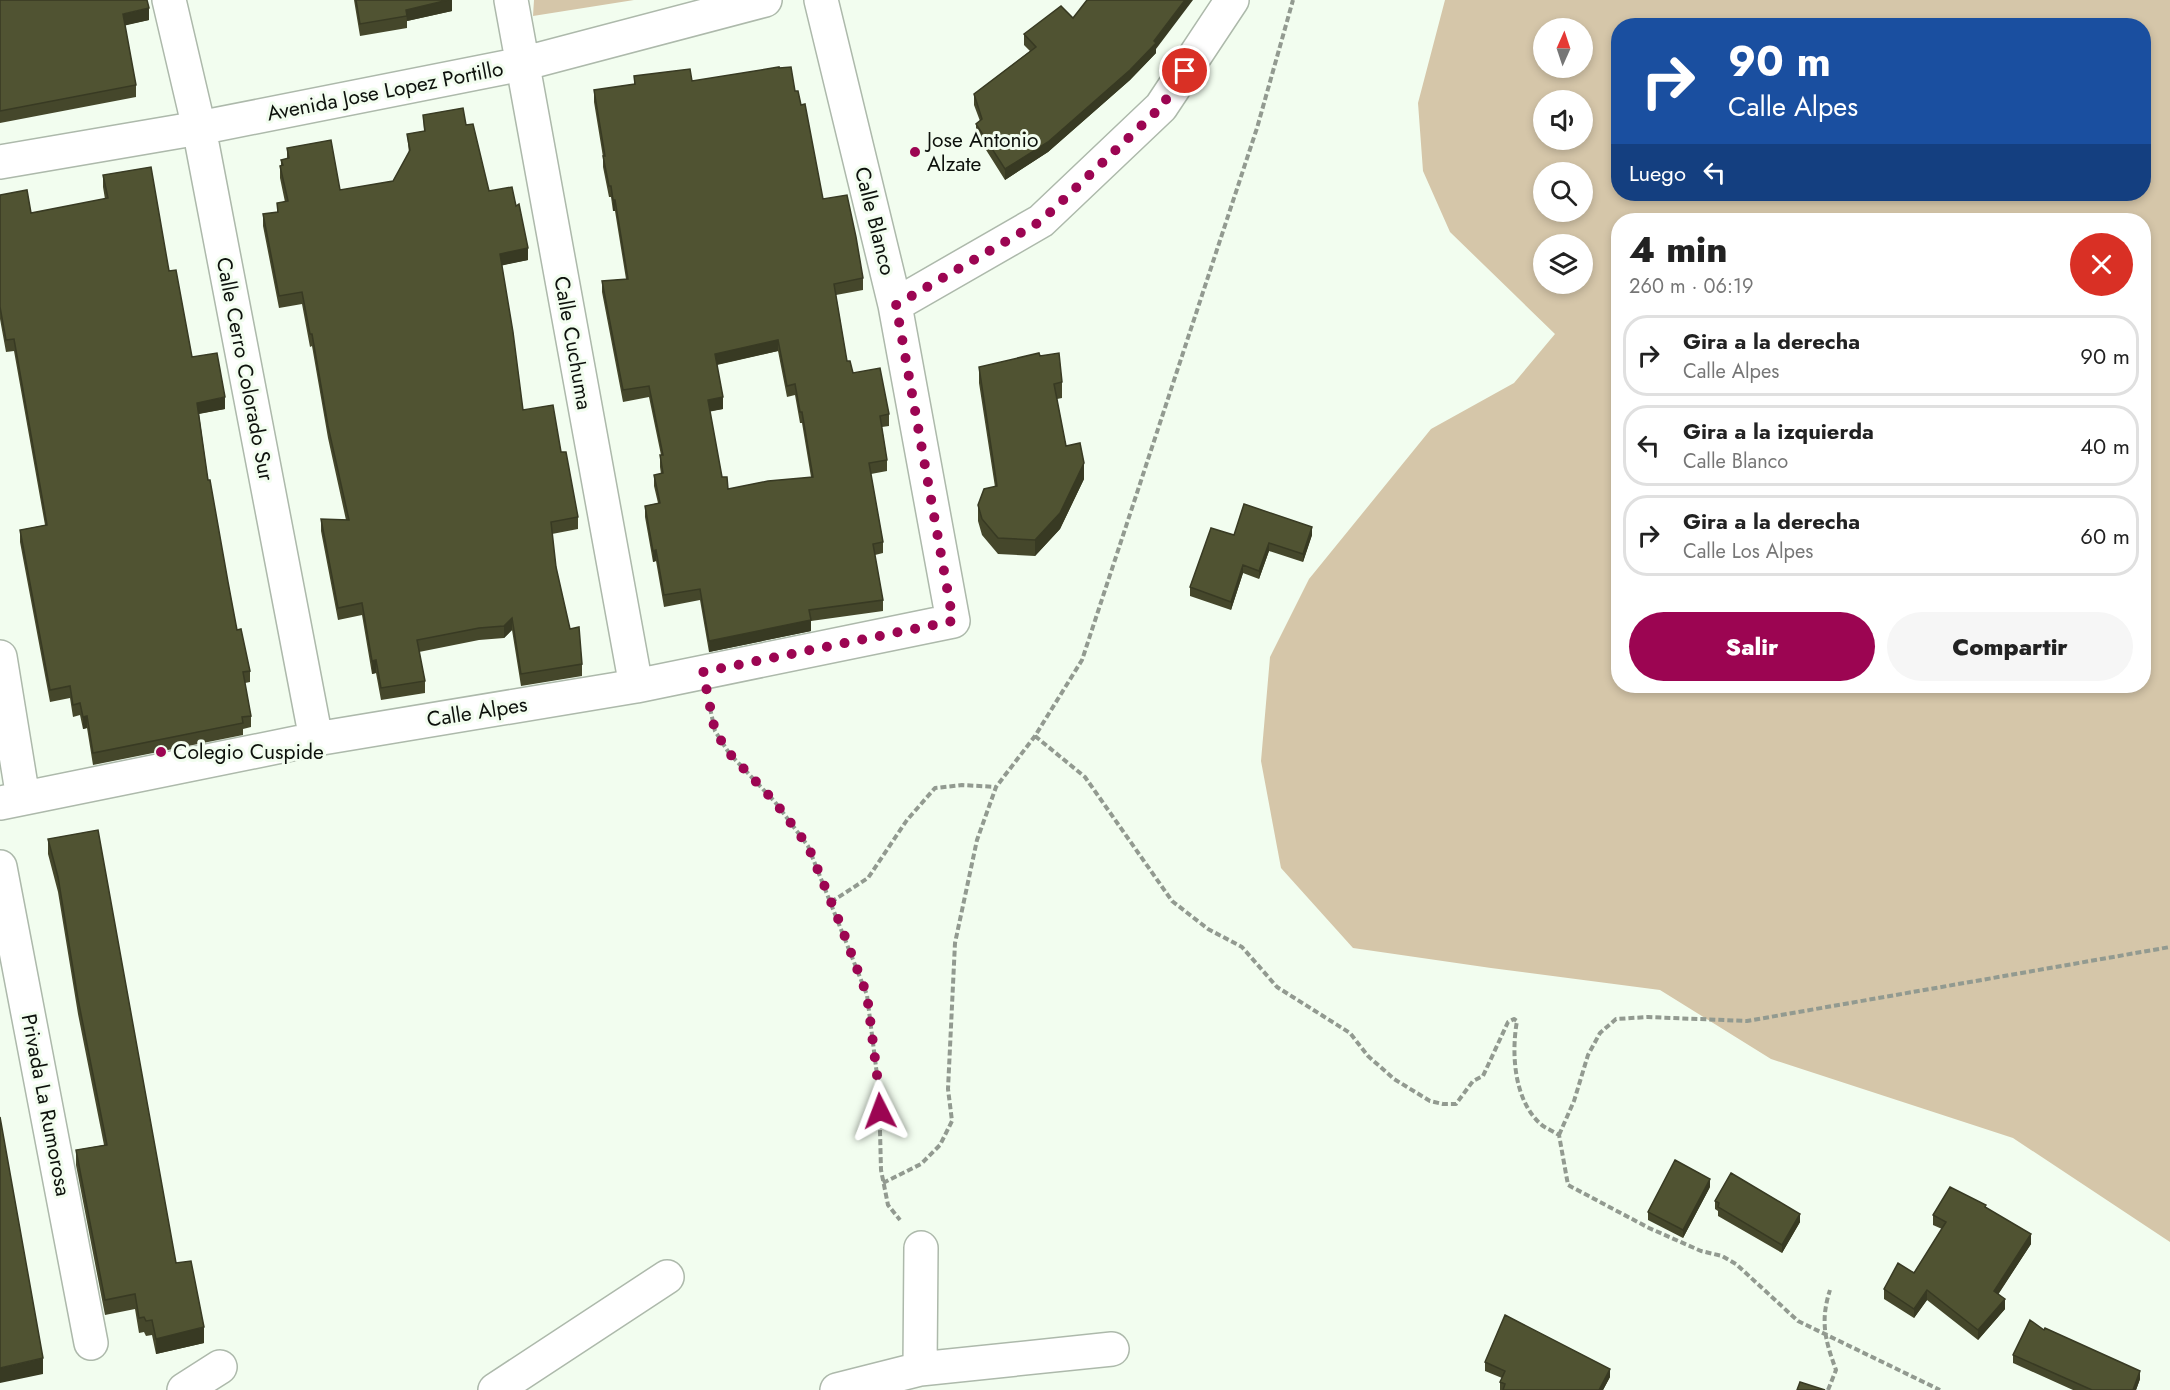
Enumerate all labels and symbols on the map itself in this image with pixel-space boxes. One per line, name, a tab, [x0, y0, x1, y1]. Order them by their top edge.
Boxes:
north arrow	[1533, 18, 1593, 78]
pin	[1159, 45, 1210, 96]
street label: Avenida Jose Lopez Portillo	[264, 53, 506, 129]
place label: Jose Antonio Alzate	[924, 125, 1038, 179]
marker: Jose Antonio Alzate	[908, 145, 922, 159]
street label: Calle Blanco	[847, 164, 903, 278]
street label: Calle Cerro Colorado Sur	[209, 255, 282, 484]
street label: Calle Cuchuma	[546, 274, 600, 412]
street label: Calle Alpes	[425, 689, 529, 735]
place label: Colegio Cuspide	[173, 737, 324, 767]
marker: Colegio Cuspide	[154, 745, 168, 759]
street label: Privada La Rumorosa	[14, 1011, 78, 1199]
position arrow	[848, 1079, 912, 1143]

